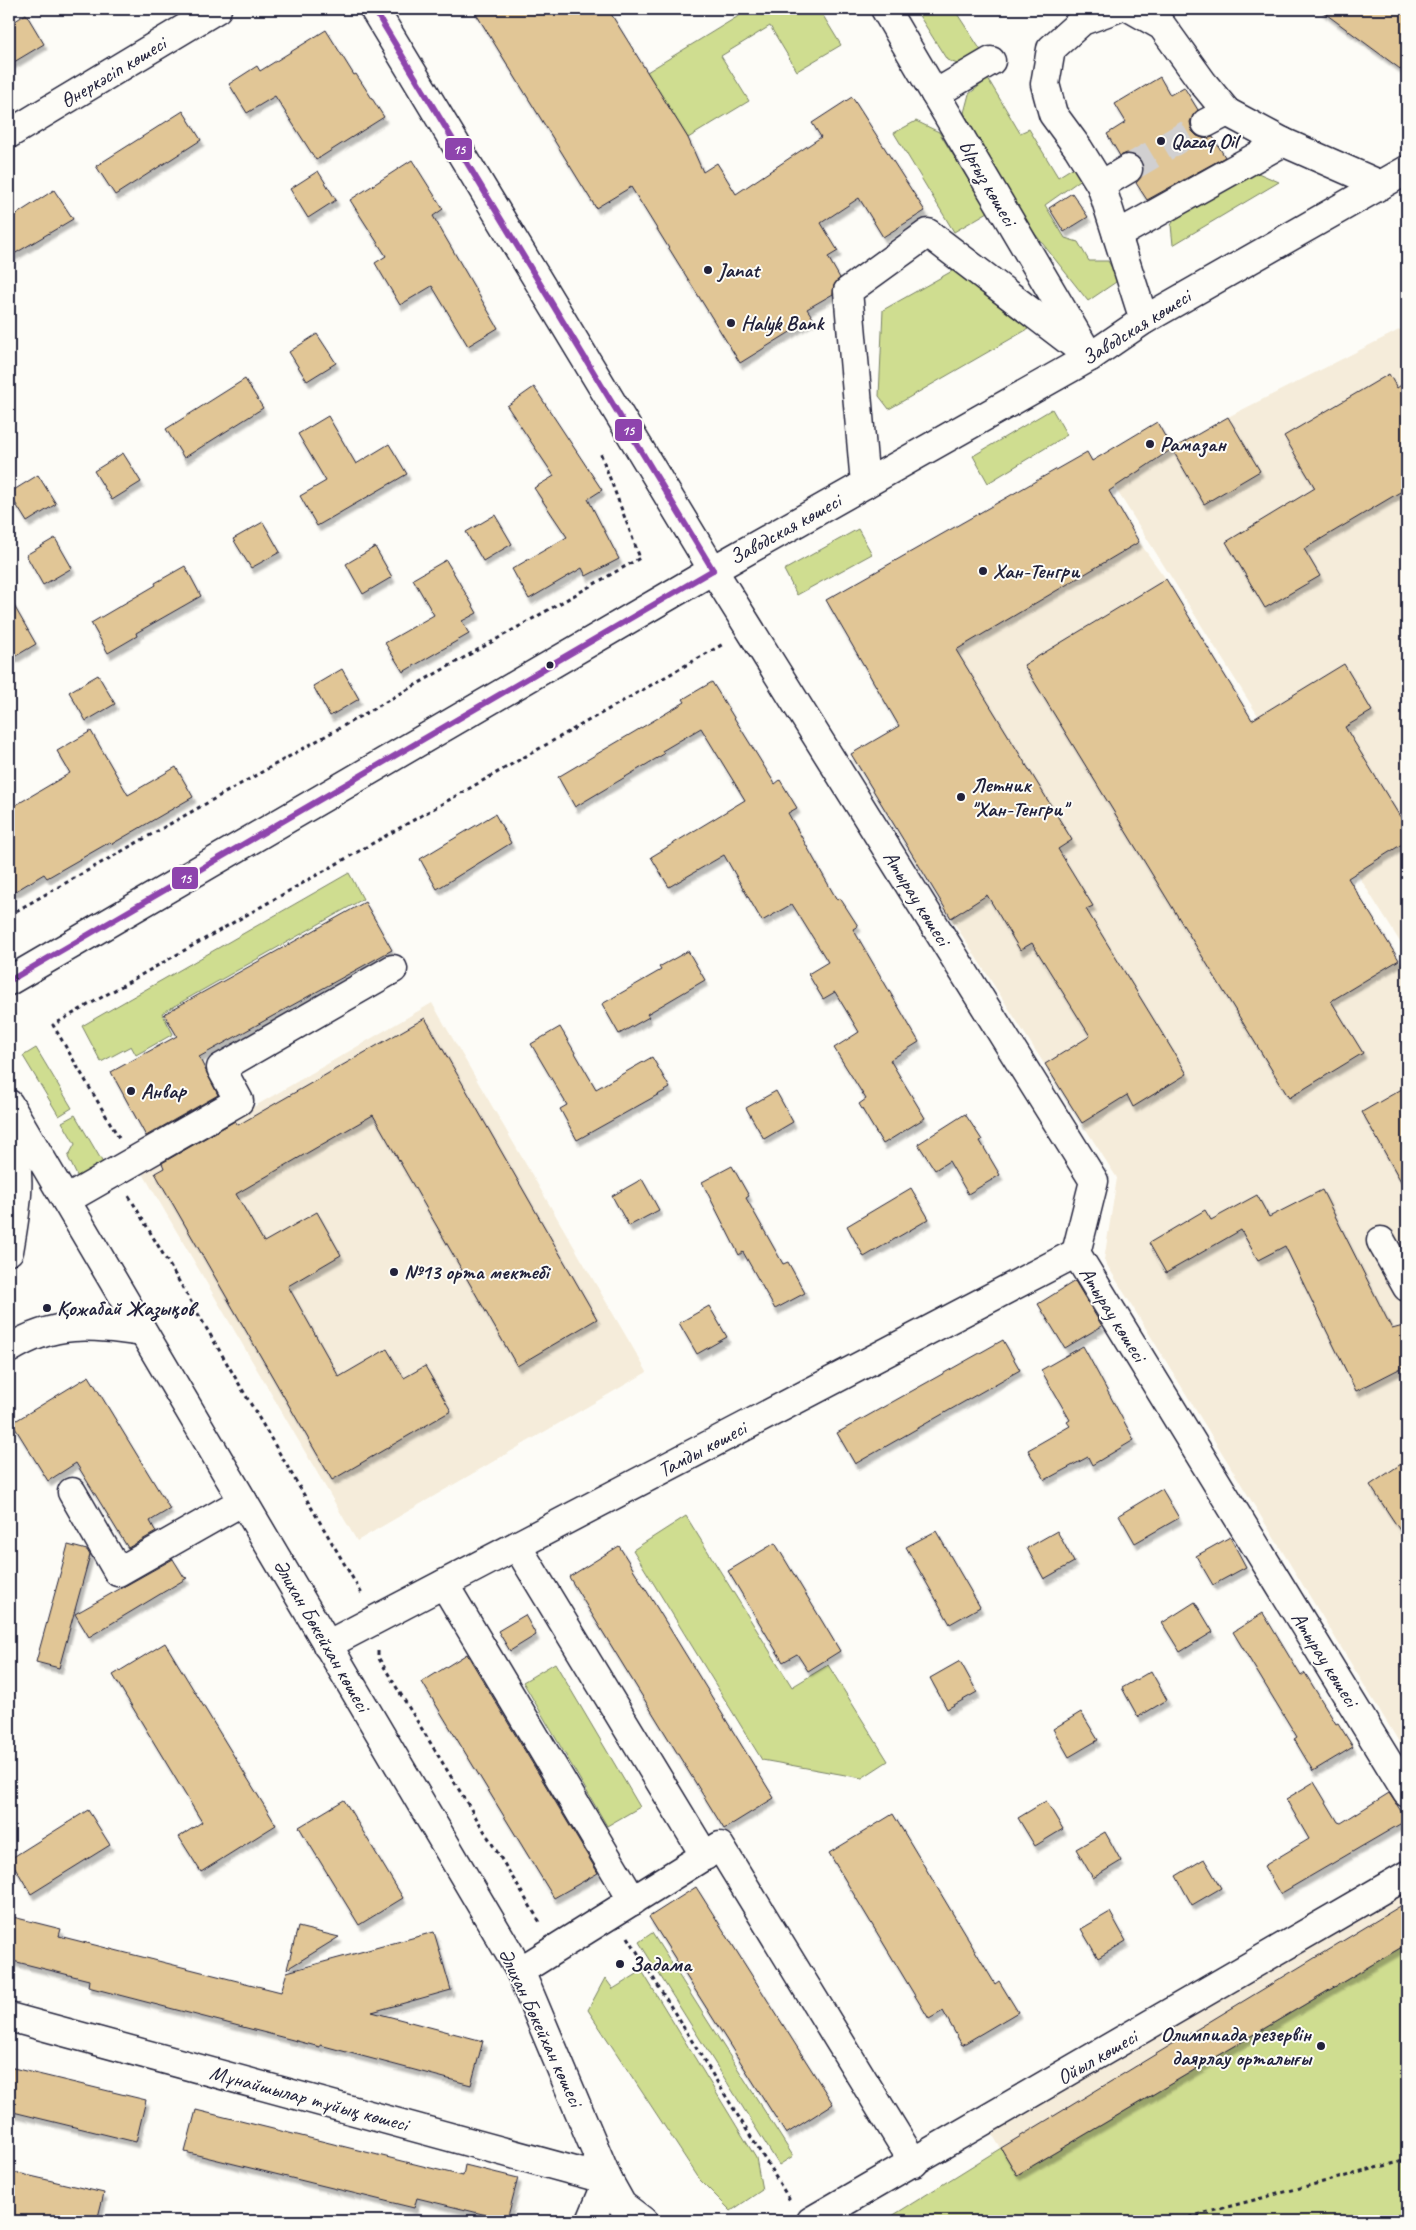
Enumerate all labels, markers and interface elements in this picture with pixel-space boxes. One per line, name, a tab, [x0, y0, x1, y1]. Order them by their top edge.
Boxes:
street label: Өнеркәсіп көшесі	[55, 29, 173, 114]
place label: Qazaq Oil	[1171, 128, 1242, 154]
street label: Ырғыз көшесі	[952, 135, 1024, 234]
marker: Qazaq Oil	[1155, 135, 1167, 147]
line badge: 15	[444, 137, 473, 161]
text: 15	[453, 141, 467, 158]
place label: Janat	[716, 257, 762, 283]
marker: Janat	[702, 264, 714, 276]
street label: Заводская көшесі	[1077, 282, 1198, 371]
place label: Halyk Bank	[741, 310, 825, 337]
marker: Halyk Bank	[725, 317, 737, 329]
line badge: 15	[614, 418, 643, 442]
text: 15	[622, 422, 636, 439]
place label: Рамазан	[1160, 431, 1227, 458]
marker: Рамазан	[1144, 438, 1156, 450]
street label: Заводская көшесі	[725, 486, 848, 570]
place label: Хан-Тенгри	[993, 558, 1081, 584]
marker: Хан-Тенгри	[977, 565, 989, 577]
unlabelled marker	[545, 660, 555, 670]
place label: Летник "Хан-Тенгри"	[971, 772, 1072, 822]
marker: Летник "Хан-Тенгри"	[955, 791, 967, 803]
street label: Атырау көшесі	[878, 846, 958, 953]
line badge: 15	[171, 866, 199, 890]
text: 15	[179, 870, 193, 887]
place label: Анвар	[141, 1078, 187, 1104]
marker: Анвар	[125, 1085, 137, 1097]
place label: №13 орта мектебі	[404, 1259, 552, 1285]
street label: Атырау көшесі	[1074, 1262, 1154, 1369]
marker: №13 орта мектебі	[388, 1266, 400, 1278]
place label: Қожабай Жазықов	[57, 1295, 199, 1322]
marker: Қожабай Жазықов	[41, 1302, 53, 1314]
street label: Тамды көшесі	[653, 1413, 753, 1483]
street label: Әлихан Бөкейхан көшесі	[268, 1554, 378, 1719]
street label: Атырау көшесі	[1286, 1607, 1366, 1714]
street label: Әлихан Бөкейхан көшесі	[493, 1943, 590, 2113]
place label: Задама	[630, 1951, 693, 1977]
marker: Задама	[614, 1958, 626, 1970]
place label: Олимпиада резервін даярлау орталығы	[1161, 2021, 1313, 2071]
street label: Ойыл көшесі	[1052, 2022, 1144, 2090]
marker: Олимпиада резервін даярлау орталығы	[1315, 2040, 1327, 2052]
street label: Мұнайшылар тұйық көшесі	[207, 2059, 414, 2138]

